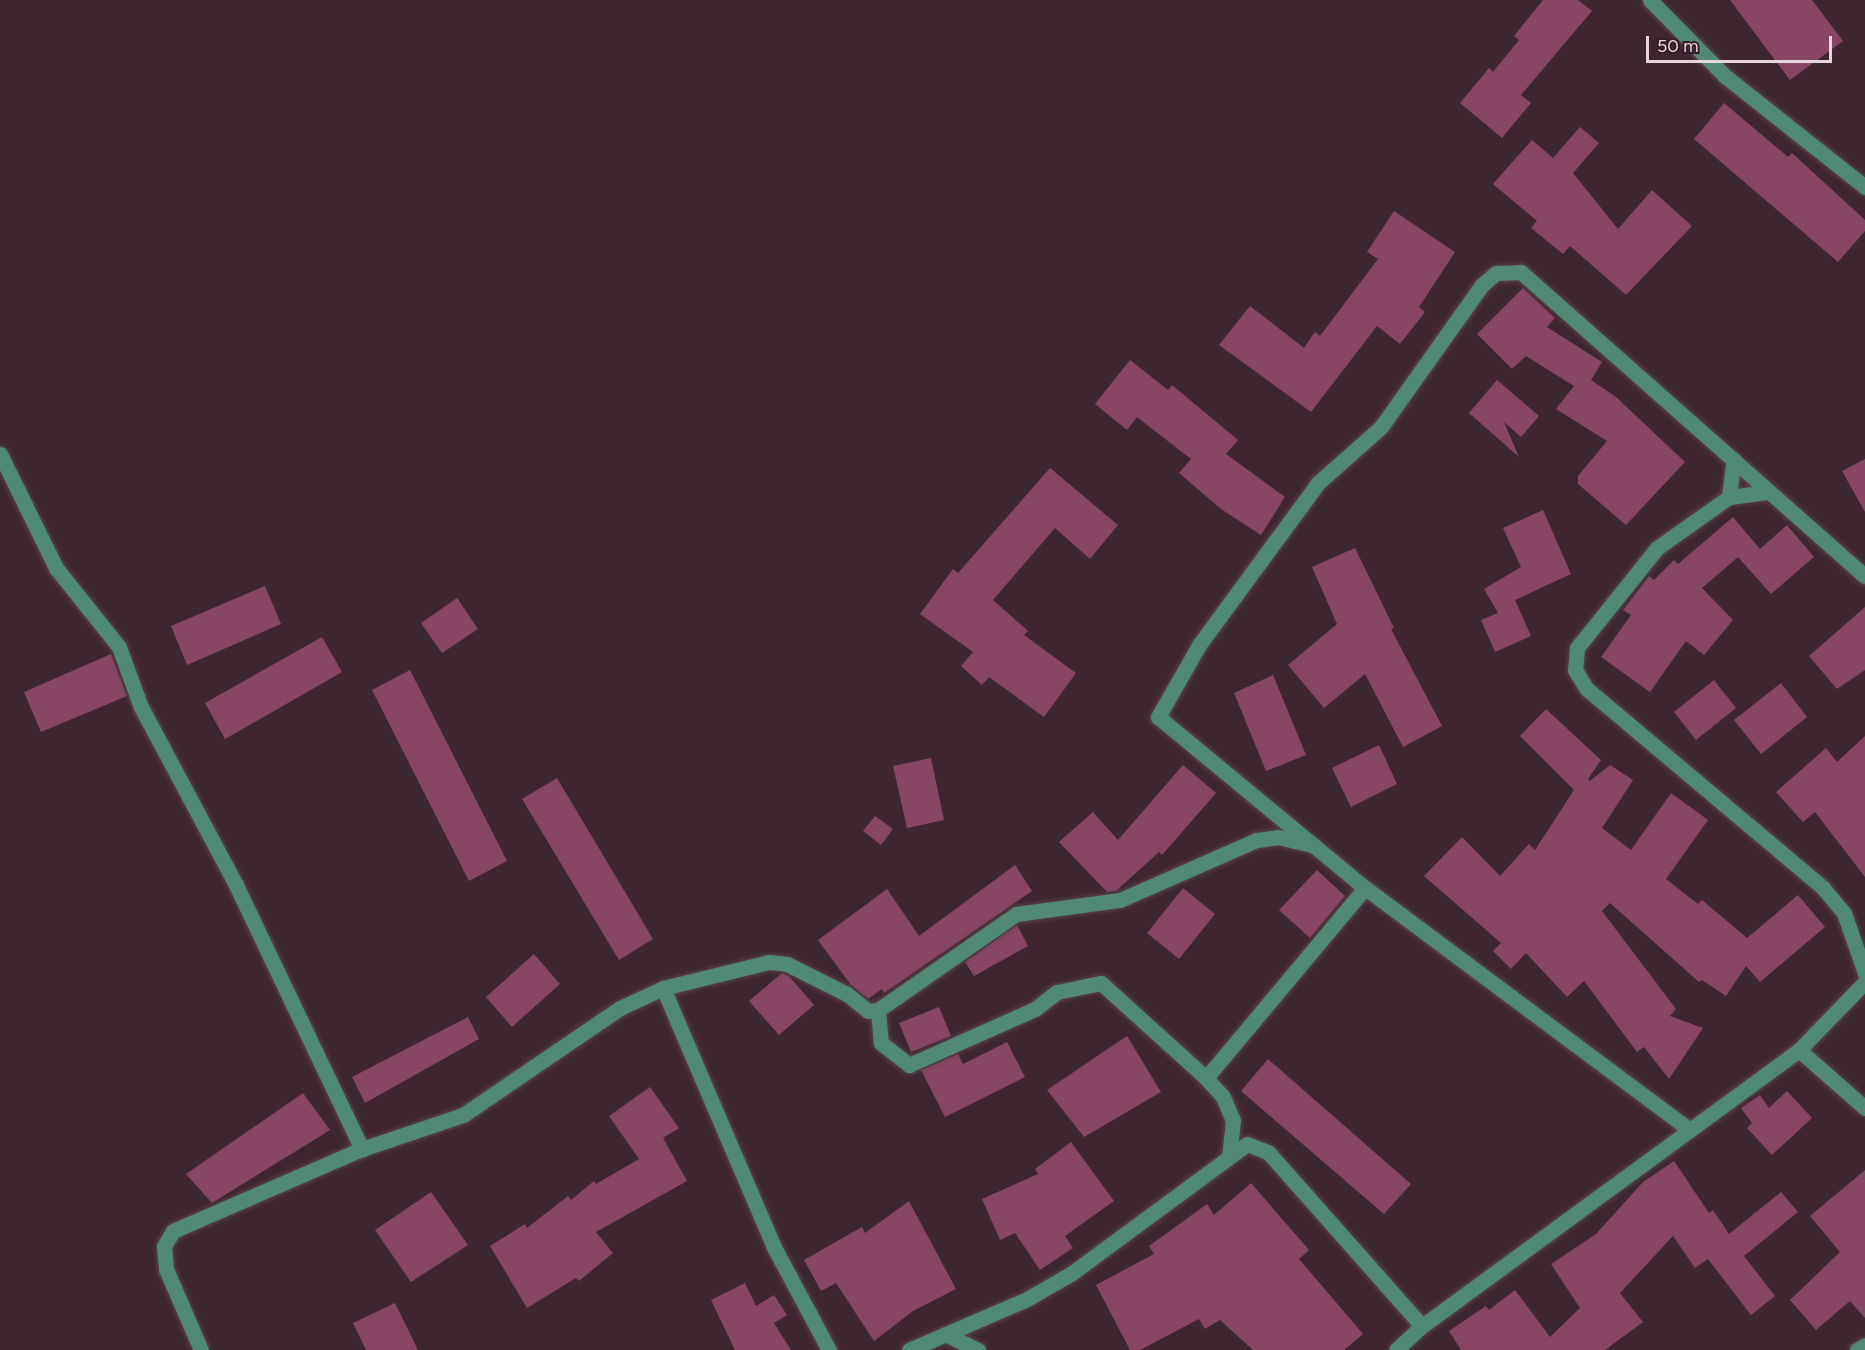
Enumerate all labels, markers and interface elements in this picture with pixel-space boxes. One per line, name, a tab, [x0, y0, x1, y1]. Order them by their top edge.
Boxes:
scale bar	[1649, 24, 1835, 62]
text: 50 m	[1657, 35, 1699, 57]

